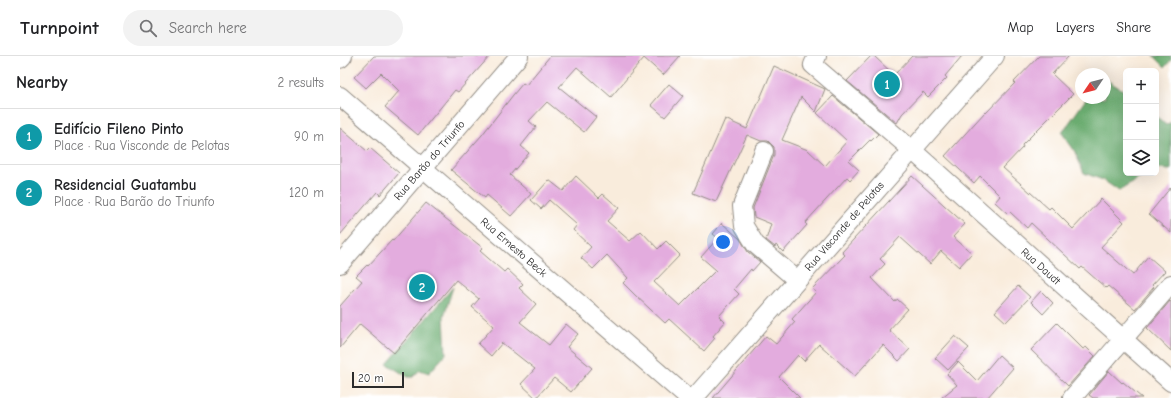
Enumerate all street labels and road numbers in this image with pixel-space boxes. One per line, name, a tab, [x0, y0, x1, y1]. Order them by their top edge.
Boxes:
street label: Rua Barão do Triunfo	[391, 118, 468, 203]
street label: Rua Visconde de Pelotas	[802, 179, 887, 274]
street label: Rua Ernesto Beck	[478, 215, 550, 280]
street label: Rua Daudt	[1018, 245, 1064, 288]

